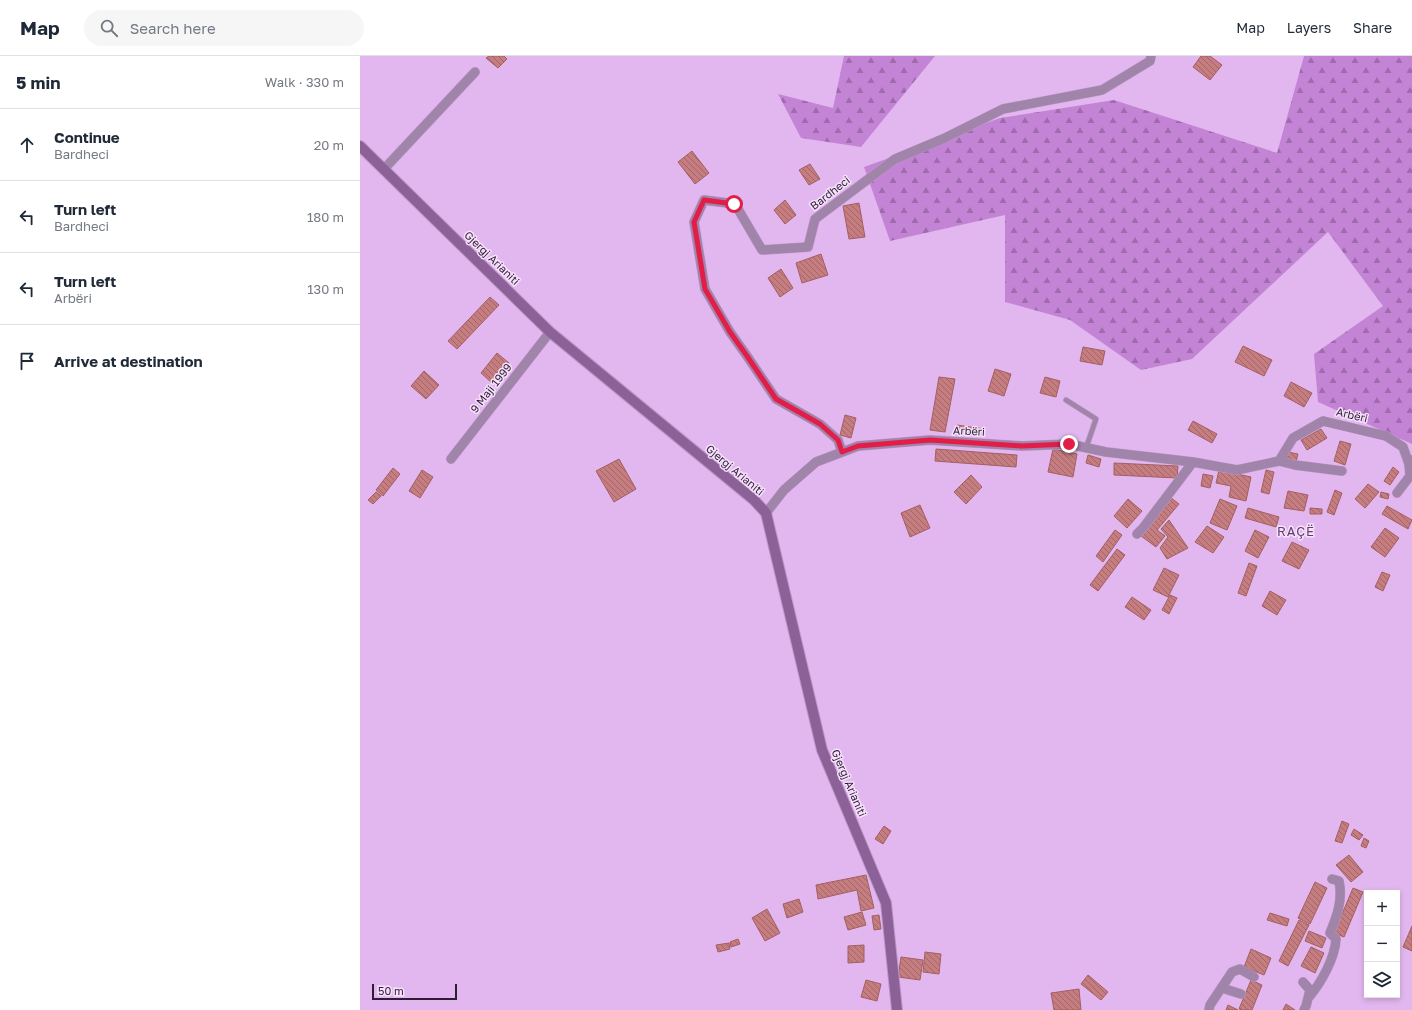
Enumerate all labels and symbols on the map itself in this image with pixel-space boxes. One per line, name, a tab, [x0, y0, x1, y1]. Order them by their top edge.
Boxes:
street label: Bardheci	[807, 173, 852, 212]
route start	[725, 195, 743, 213]
street label: Gjergj Arianiti	[462, 228, 523, 287]
street label: 9 Maji 1999	[467, 360, 514, 415]
street label: Arbëri	[1335, 405, 1369, 424]
street label: Arbëri	[953, 423, 985, 438]
route end	[1060, 435, 1078, 453]
street label: Gjergj Arianiti	[704, 442, 767, 498]
district label: RAÇË	[1277, 523, 1315, 539]
street label: Gjergj Arianiti	[829, 747, 869, 818]
scale bar	[372, 982, 457, 1001]

